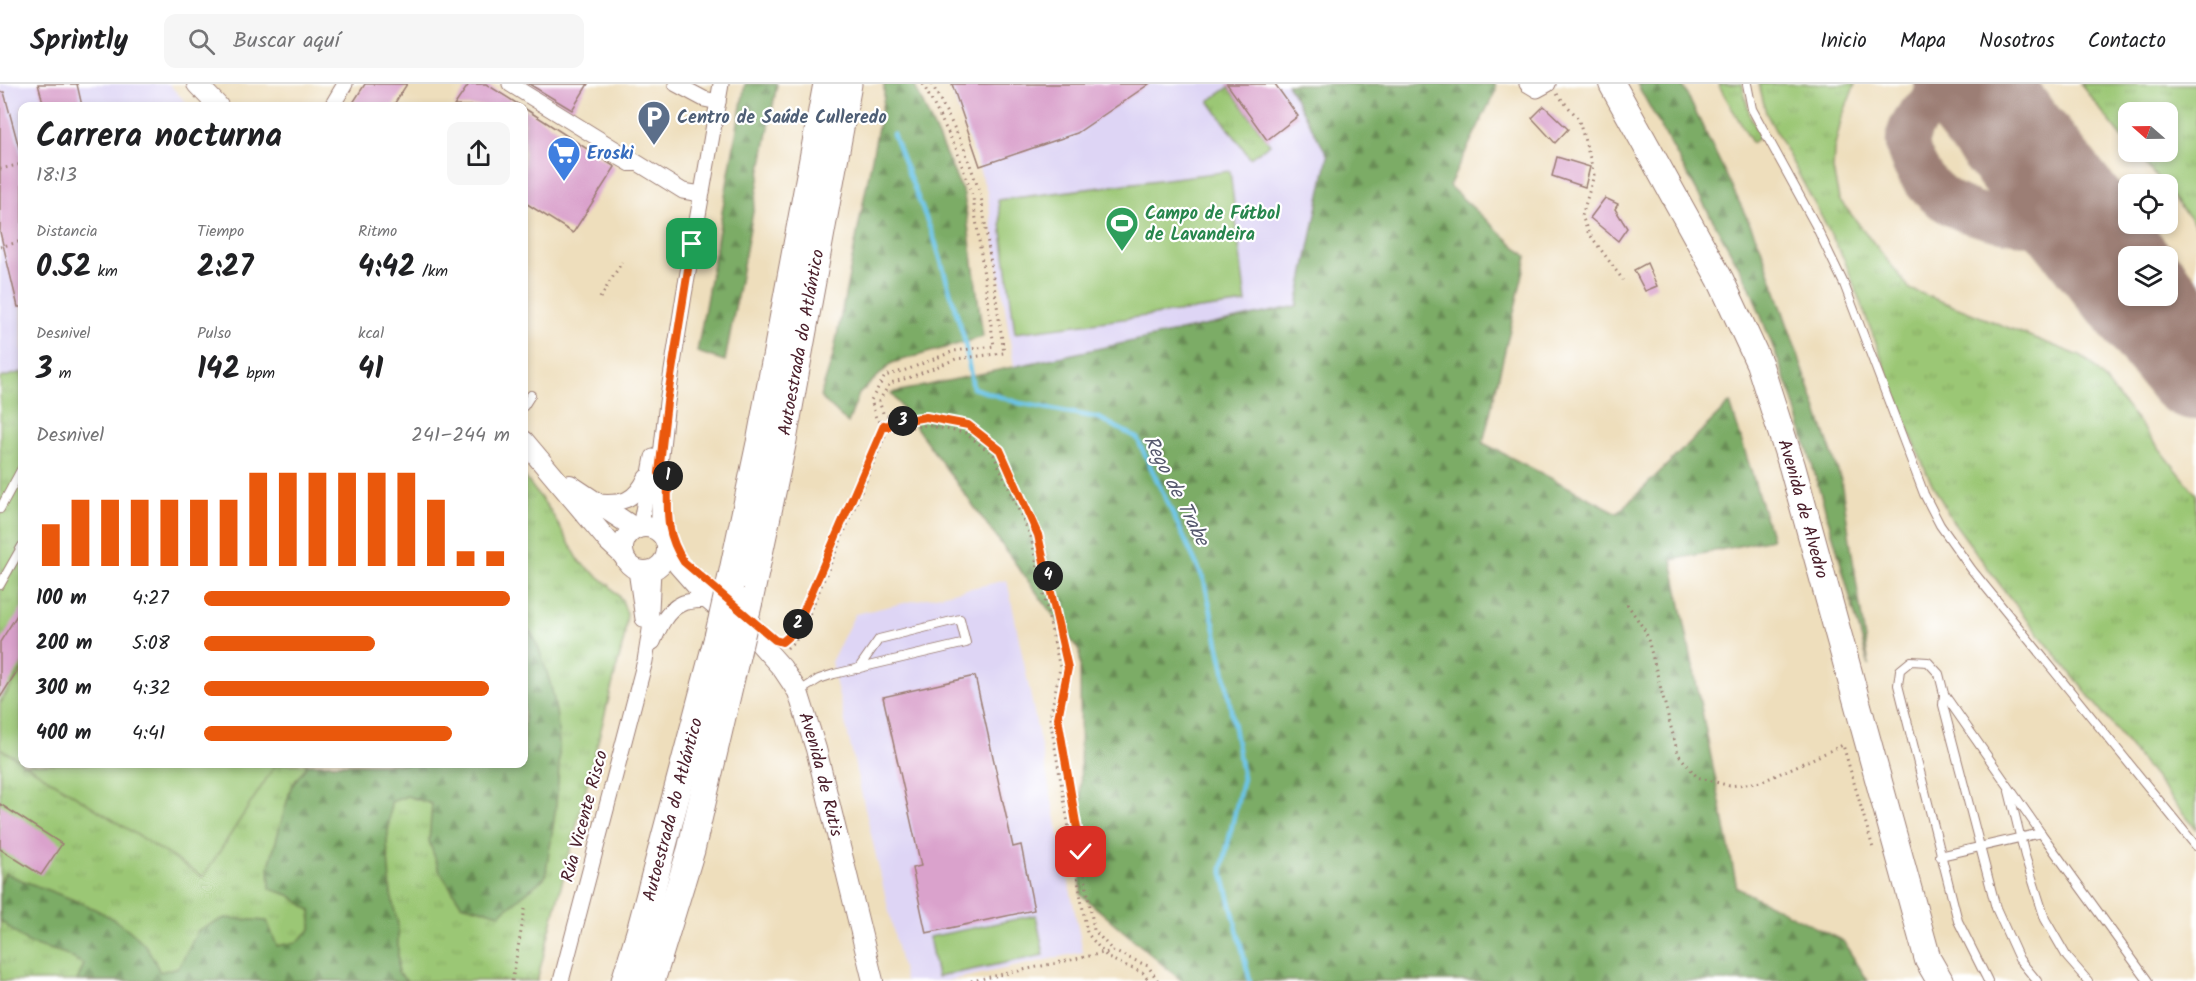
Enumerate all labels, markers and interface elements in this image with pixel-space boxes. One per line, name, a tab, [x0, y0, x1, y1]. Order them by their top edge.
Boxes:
search box	[164, 14, 584, 68]
text: Sprintly	[30, 19, 128, 64]
text: Buscar aquí	[233, 24, 340, 59]
icon: search	[185, 25, 218, 58]
text: Inicio	[1820, 25, 1867, 58]
text: Mapa	[1900, 25, 1946, 58]
text: Nosotros	[1979, 25, 2055, 58]
text: Contacto	[2088, 25, 2166, 58]
parking icon: Centro de Saúde Culleredo	[636, 99, 672, 146]
north arrow	[2118, 102, 2178, 162]
map controls	[2118, 102, 2178, 306]
place label: Centro de Saúde Culleredo	[677, 104, 887, 133]
text: Carrera nocturna	[36, 111, 282, 164]
button: share	[447, 122, 510, 185]
supermarket icon: Eroski	[546, 135, 582, 182]
place label: Eroski	[587, 140, 634, 169]
text: 18:13	[36, 160, 77, 192]
button: locate	[2118, 174, 2178, 234]
place label: Campo de Fútbol de Lavandeira	[1145, 200, 1280, 250]
sports icon: Campo de Fútbol de Lavandeira	[1104, 205, 1140, 252]
pin	[666, 218, 717, 269]
text: Distancia	[36, 219, 98, 244]
text: Tiempo	[197, 219, 244, 244]
text: Ritmo	[358, 219, 397, 244]
icon: arrive	[675, 227, 708, 260]
text: 0.52	[36, 244, 91, 292]
text: 2:27	[197, 244, 254, 292]
text: 4:42	[358, 244, 416, 292]
button: layers	[2118, 246, 2178, 306]
street label: Autoestrada do Atlántico	[771, 247, 834, 438]
text: km	[91, 259, 118, 284]
text: /km	[416, 259, 448, 284]
text: Desnivel	[36, 321, 91, 346]
text: Pulso	[197, 321, 231, 346]
text: kcal	[358, 321, 384, 346]
text: 3	[36, 346, 52, 394]
text: 142	[197, 346, 240, 394]
text: 41	[358, 346, 383, 394]
text: m	[52, 361, 72, 386]
text: bpm	[240, 361, 275, 386]
pin: 3	[888, 406, 918, 436]
text: 3	[899, 408, 907, 433]
text: Desnivel	[36, 420, 104, 452]
text: 241–244 m	[411, 420, 510, 452]
water label: Rego de Trabe	[1134, 430, 1218, 554]
street label: Avenida de Alvedro	[1768, 436, 1835, 582]
pin: 1	[653, 461, 683, 491]
text: 1	[666, 463, 670, 488]
pin: 4	[1033, 561, 1063, 591]
text: 4	[1044, 563, 1052, 588]
text: 100 m	[36, 583, 87, 615]
text: 4:27	[132, 583, 169, 615]
pin: 2	[783, 609, 813, 639]
text: 2	[793, 611, 803, 636]
text: 200 m	[36, 628, 92, 660]
text: 5:08	[132, 628, 170, 660]
text: 300 m	[36, 673, 92, 705]
text: 4:32	[132, 673, 171, 705]
street label: Avenida de Rutis	[789, 709, 850, 840]
street label: Autoestrada do Atlántico	[636, 715, 712, 905]
text: 400 m	[36, 718, 92, 750]
text: 4:41	[132, 718, 165, 750]
street label: Rúa Vicente Risco	[554, 747, 617, 885]
pin	[1055, 826, 1106, 877]
icon: check	[1064, 835, 1097, 868]

